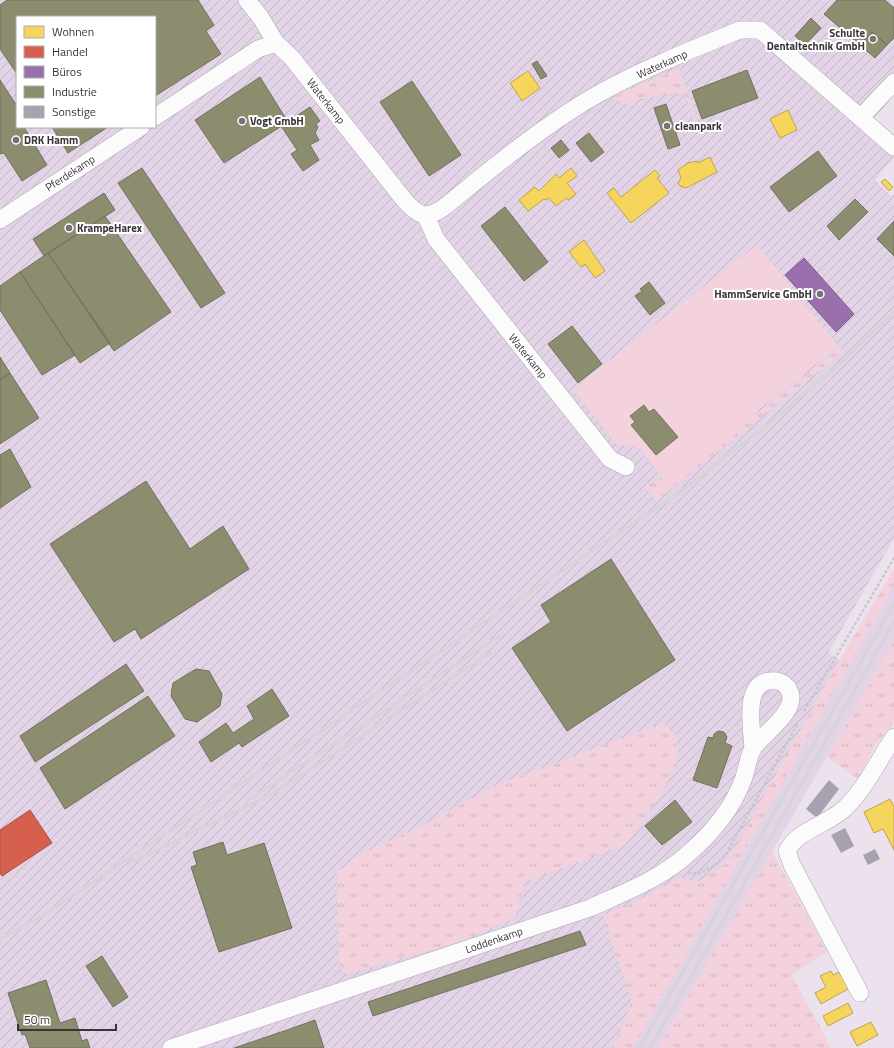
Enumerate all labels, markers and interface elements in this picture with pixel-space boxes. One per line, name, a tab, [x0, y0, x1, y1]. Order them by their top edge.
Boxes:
legend	[16, 16, 156, 128]
text: Wohnen	[52, 22, 94, 41]
place label: Schulte Dentaltechnik GmbH	[767, 25, 865, 54]
marker: Schulte Dentaltechnik GmbH	[868, 34, 878, 44]
text: Handel	[52, 42, 88, 61]
street label: Waterkamp	[634, 46, 690, 82]
text: Büros	[52, 62, 82, 81]
street label: Waterkamp	[303, 75, 349, 127]
text: Industrie	[52, 82, 97, 101]
text: Sonstige	[52, 102, 96, 121]
place label: Vogt GmbH	[250, 113, 304, 129]
marker: Vogt GmbH	[237, 116, 247, 126]
place label: cleanpark	[675, 118, 722, 134]
marker: cleanpark	[662, 121, 672, 131]
place label: DRK Hamm	[24, 132, 78, 148]
marker: DRK Hamm	[11, 135, 21, 145]
street label: Pferdekamp	[42, 151, 98, 195]
place label: KrampeHarex	[77, 220, 143, 236]
marker: KrampeHarex	[64, 223, 74, 233]
place label: HammService GmbH	[714, 286, 812, 302]
marker: HammService GmbH	[815, 289, 825, 299]
street label: Waterkamp	[505, 330, 551, 382]
street label: Loddenkamp	[463, 923, 525, 957]
scale bar	[18, 1006, 116, 1032]
text: 50 m	[24, 1010, 50, 1029]

